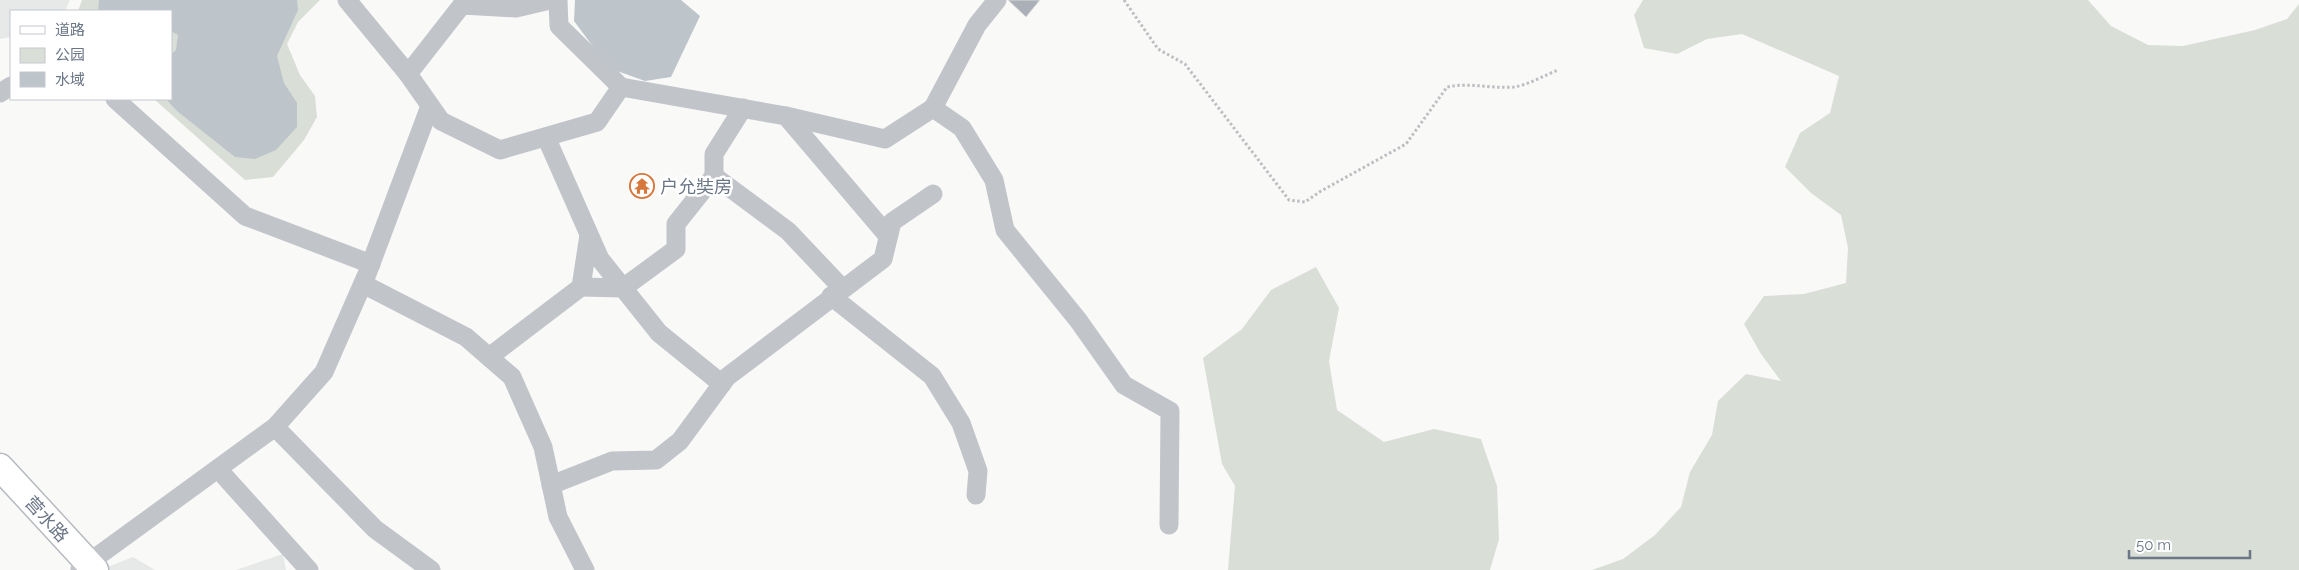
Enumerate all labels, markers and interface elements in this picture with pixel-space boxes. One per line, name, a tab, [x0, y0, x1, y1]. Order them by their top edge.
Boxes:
legend	[10, 10, 172, 100]
text: 道路	[55, 21, 85, 39]
text: 公园	[55, 46, 85, 64]
text: 水域	[55, 71, 85, 89]
temple icon: 户允奘房	[629, 173, 655, 199]
place label: 户允奘房	[660, 176, 732, 197]
street label: 营水路	[21, 492, 73, 546]
scale bar	[2129, 528, 2250, 560]
text: 50 m	[2136, 536, 2171, 554]

